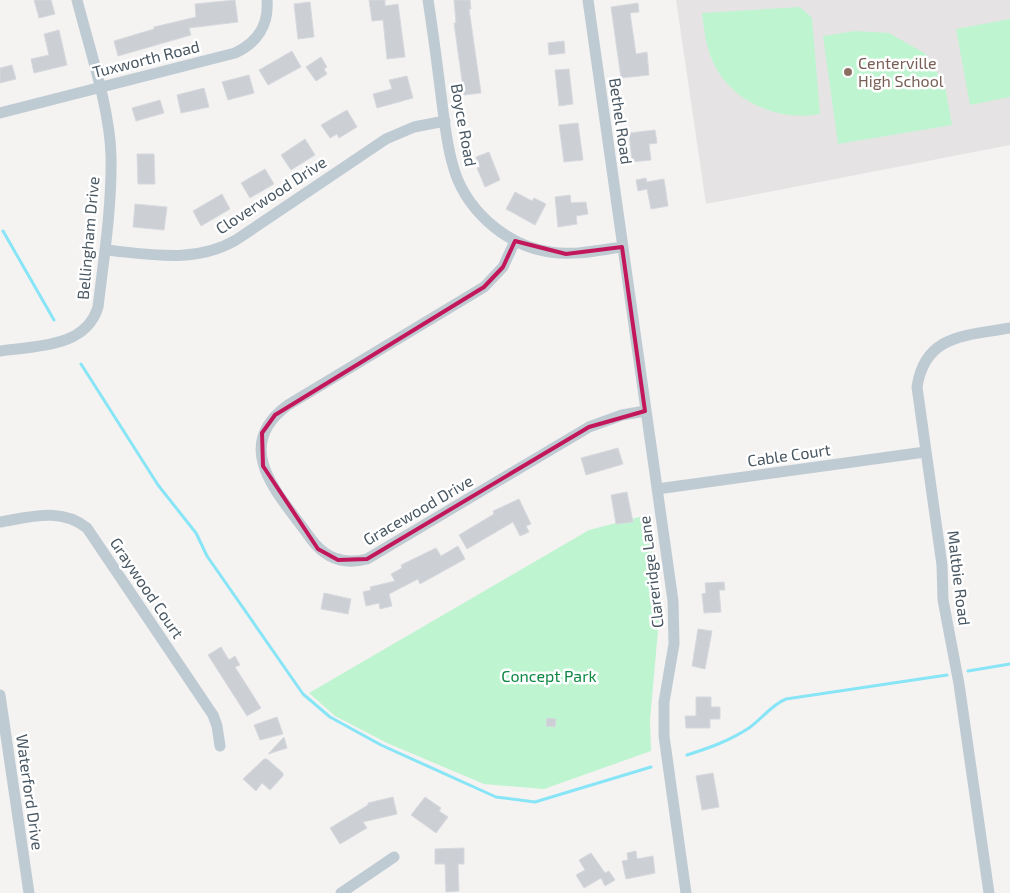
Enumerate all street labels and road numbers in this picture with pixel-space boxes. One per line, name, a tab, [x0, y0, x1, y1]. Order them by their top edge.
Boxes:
street label: Tuxworth Road	[90, 36, 201, 81]
street label: Bethel Road	[606, 76, 637, 165]
street label: Boyce Road	[448, 82, 481, 168]
street label: Cloverwood Drive	[212, 152, 330, 237]
street label: Bellingham Drive	[73, 175, 102, 300]
street label: Cable Court	[746, 439, 832, 470]
street label: Gracewood Drive	[359, 470, 476, 549]
street label: Clareridge Lane	[634, 515, 667, 629]
street label: Maltbie Road	[944, 529, 975, 627]
street label: Graywood Court	[107, 534, 188, 642]
street label: Waterford Drive	[13, 733, 48, 851]

